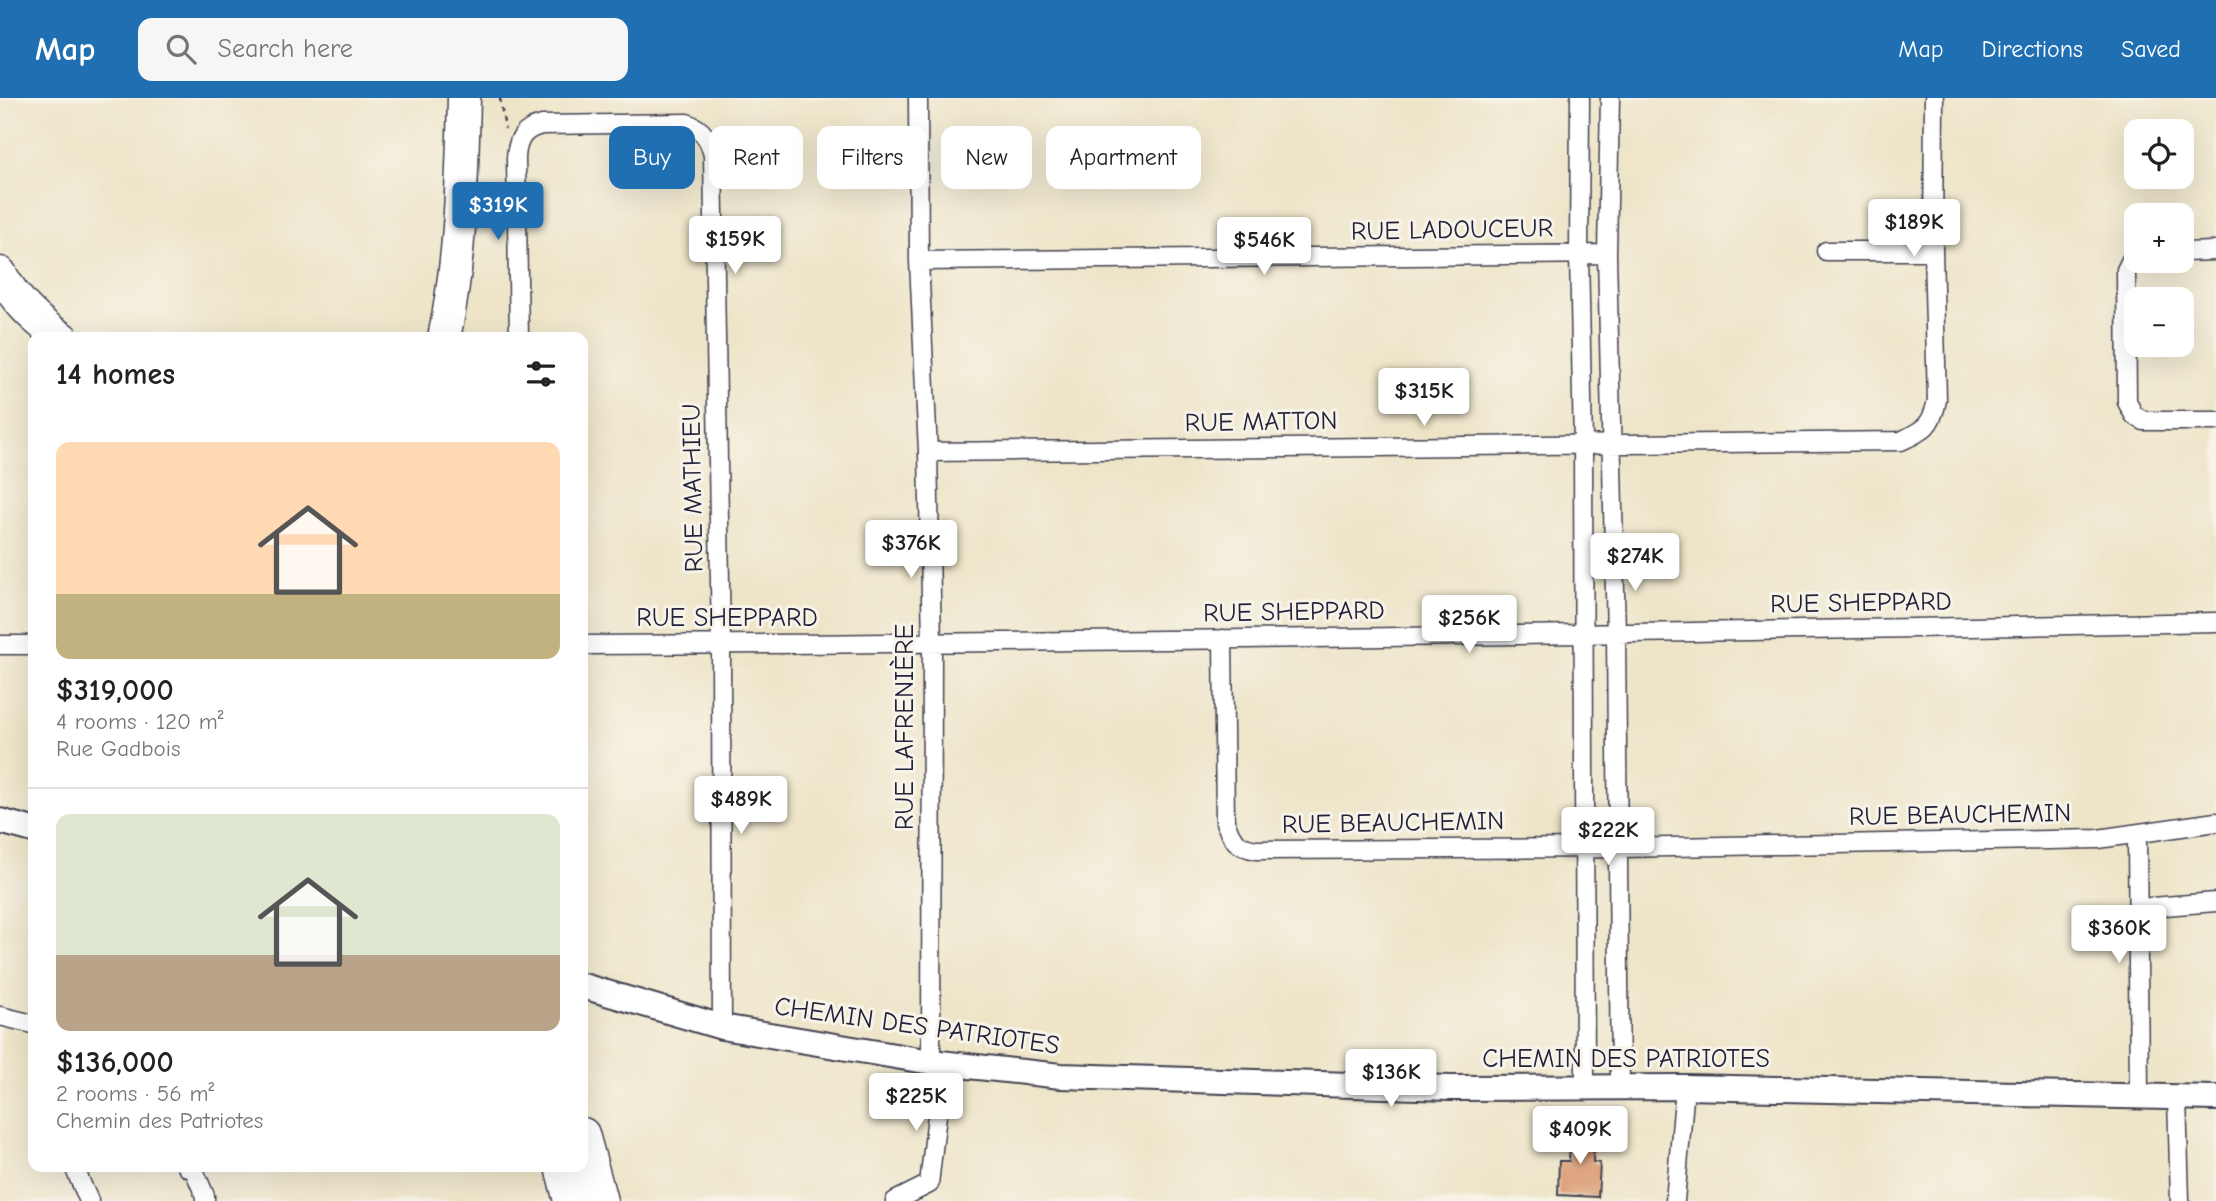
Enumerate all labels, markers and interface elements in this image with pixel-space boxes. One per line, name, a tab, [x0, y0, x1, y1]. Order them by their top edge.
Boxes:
search box	[138, 18, 628, 81]
text: Map	[35, 30, 96, 68]
icon: search	[162, 30, 200, 68]
text: Search here	[218, 34, 353, 64]
text: Map	[1898, 35, 1944, 63]
text: Directions	[1982, 35, 2083, 63]
text: Saved	[2121, 35, 2181, 63]
map controls	[2124, 119, 2194, 357]
button: locate	[2124, 119, 2194, 189]
chip: Buy	[609, 126, 695, 189]
chip: Rent	[709, 126, 803, 189]
chip: Filters	[817, 126, 927, 189]
chip: New	[941, 126, 1032, 189]
chip: Apartment	[1046, 126, 1201, 189]
pin: $319K	[449, 183, 547, 242]
text: $319K	[468, 191, 528, 218]
pin: $189K	[1865, 200, 1963, 259]
button: +	[2124, 203, 2194, 273]
text: $189K	[1884, 208, 1944, 235]
street label: RUE LADOUCEUR	[1351, 213, 1553, 247]
pin: $159K	[686, 216, 784, 276]
pin: $546K	[1215, 218, 1313, 277]
text: $159K	[705, 225, 765, 252]
text: $546K	[1233, 226, 1295, 253]
button: −	[2124, 287, 2194, 357]
icon: filters	[522, 355, 560, 393]
text: 14 homes	[56, 357, 175, 392]
pin: $315K	[1375, 368, 1473, 428]
text: $315K	[1394, 377, 1454, 404]
street label: RUE MATHIEU	[677, 403, 709, 573]
street label: RUE MATTON	[1184, 406, 1338, 438]
icon: home	[245, 487, 371, 613]
pin: $376K	[862, 520, 960, 580]
text: $376K	[881, 529, 941, 556]
pin: $274K	[1586, 533, 1684, 593]
text: $274K	[1606, 542, 1664, 569]
street label: RUE SHEPPARD	[1770, 586, 1952, 620]
street label: RUE SHEPPARD	[1203, 595, 1385, 629]
pin: $256K	[1420, 596, 1518, 655]
street label: RUE SHEPPARD	[636, 603, 818, 633]
text: $256K	[1438, 604, 1500, 631]
street label: RUE LAFRENIÈRE	[889, 624, 920, 830]
text: $319,000	[56, 673, 174, 708]
text: 4 rooms · 120 m²	[56, 708, 223, 735]
text: Rue Gadbois	[56, 735, 180, 762]
pin: $489K	[692, 776, 790, 836]
text: $489K	[710, 785, 772, 812]
street label: RUE BEAUCHEMIN	[1849, 798, 2071, 832]
street label: RUE BEAUCHEMIN	[1282, 806, 1504, 840]
pin: $222K	[1559, 808, 1657, 867]
text: $222K	[1577, 816, 1639, 843]
icon: home	[245, 859, 371, 985]
pin: $360K	[2070, 906, 2168, 965]
text: $360K	[2087, 914, 2151, 941]
street label: CHEMIN DES PATRIOTES	[773, 991, 1061, 1061]
street label: CHEMIN DES PATRIOTES	[1482, 1044, 1770, 1074]
text: $136,000	[56, 1045, 174, 1080]
pin: $136K	[1342, 1049, 1440, 1109]
text: $136K	[1361, 1058, 1421, 1085]
pin: $225K	[867, 1074, 965, 1133]
text: 2 rooms · 56 m²	[56, 1080, 214, 1107]
text: $225K	[885, 1082, 947, 1109]
text: Chemin des Patriotes	[56, 1107, 263, 1134]
pin: $409K	[1531, 1107, 1629, 1166]
text: $409K	[1549, 1115, 1611, 1142]

